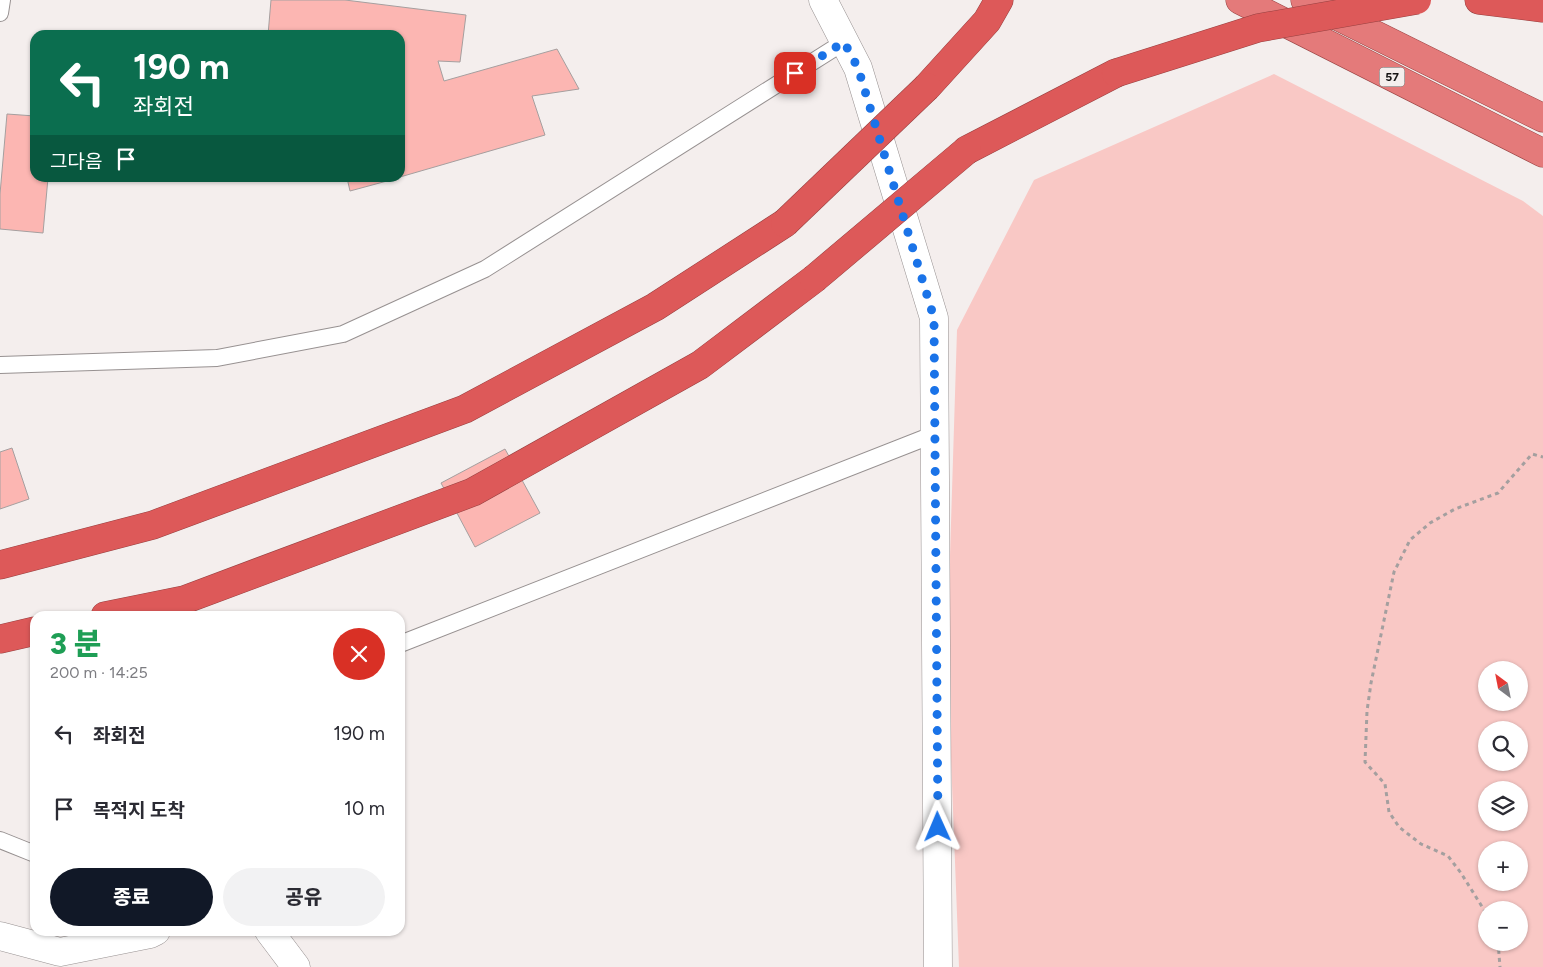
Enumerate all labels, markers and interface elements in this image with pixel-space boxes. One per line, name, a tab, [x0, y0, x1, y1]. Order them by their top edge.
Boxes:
text: 190 m	[133, 46, 230, 88]
icon: left	[50, 50, 115, 115]
pin	[774, 52, 816, 94]
icon: arrive	[781, 59, 809, 87]
road number: 57	[1380, 68, 1404, 86]
text: 좌회전	[133, 93, 194, 120]
icon: arrive	[112, 145, 140, 173]
text: 그다음	[50, 150, 102, 173]
text: 3 분	[50, 625, 101, 662]
button: close	[333, 628, 385, 680]
north arrow	[1478, 661, 1528, 711]
map controls	[1478, 661, 1528, 951]
text: 200 m · 14:25	[50, 663, 148, 682]
icon: left	[50, 720, 78, 748]
button: search	[1478, 721, 1528, 771]
text: 190 m	[333, 722, 385, 745]
text: 좌회전	[93, 724, 145, 747]
button: layers	[1478, 781, 1528, 831]
icon: arrive	[50, 795, 78, 823]
text: 10 m	[344, 797, 385, 820]
text: 목적지 도착	[93, 799, 185, 822]
position arrow	[911, 800, 963, 852]
button: +	[1478, 841, 1528, 891]
button: 종료	[50, 868, 213, 926]
button: 공유	[223, 868, 385, 926]
button: −	[1478, 901, 1528, 951]

